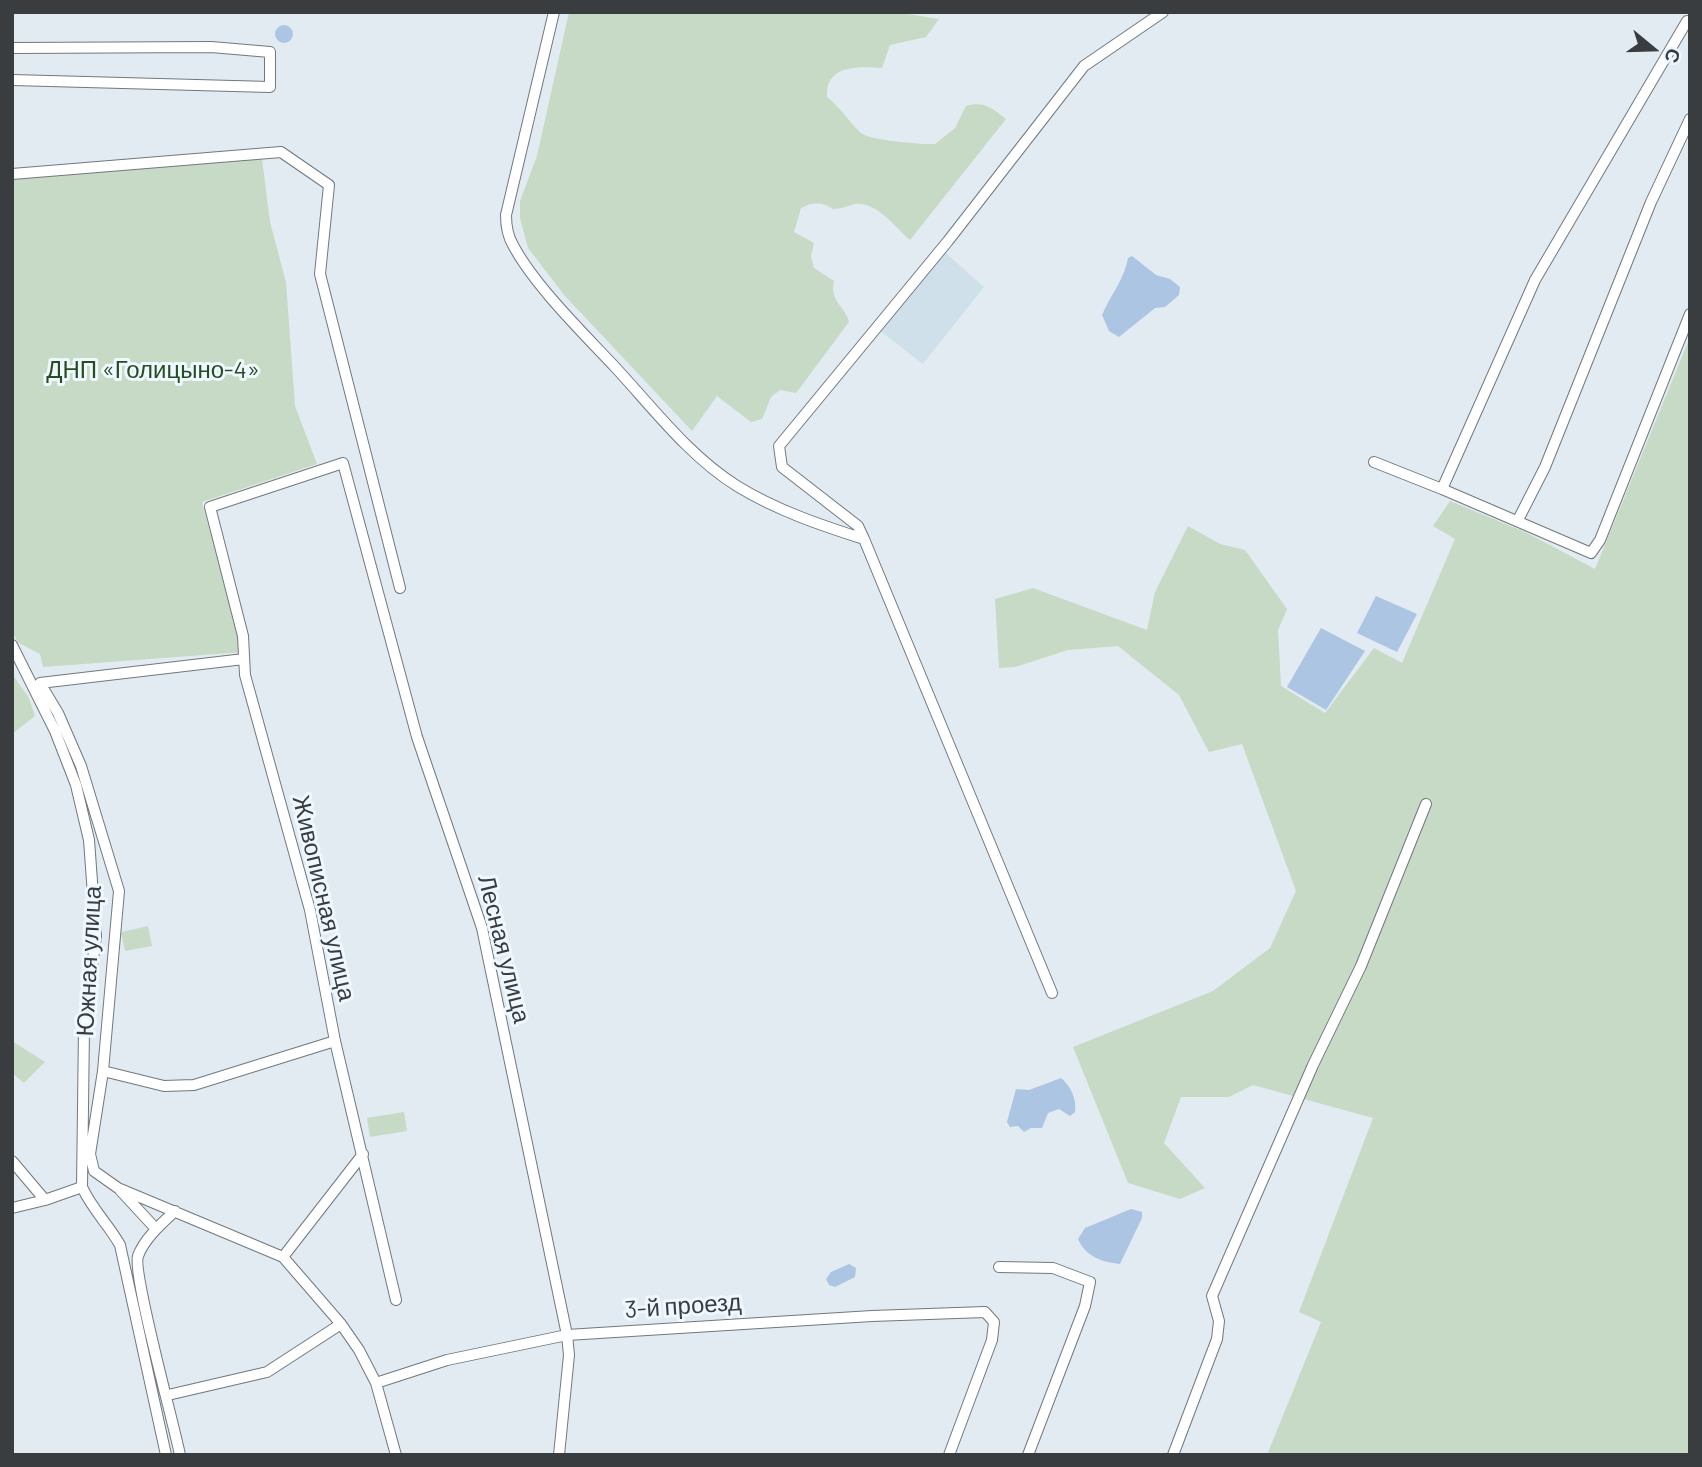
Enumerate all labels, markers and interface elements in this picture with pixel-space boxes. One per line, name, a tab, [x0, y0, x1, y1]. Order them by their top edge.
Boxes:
north arrow	[1618, 14, 1688, 84]
text: С	[1660, 46, 1686, 66]
park label: ДНП «Голицыно-4»	[46, 356, 260, 384]
street label: Живописная улица	[286, 792, 362, 1004]
street label: Лесная улица	[472, 872, 536, 1026]
street label: Южная улица	[71, 885, 107, 1037]
street label: 3-й проезд	[624, 1288, 742, 1324]

